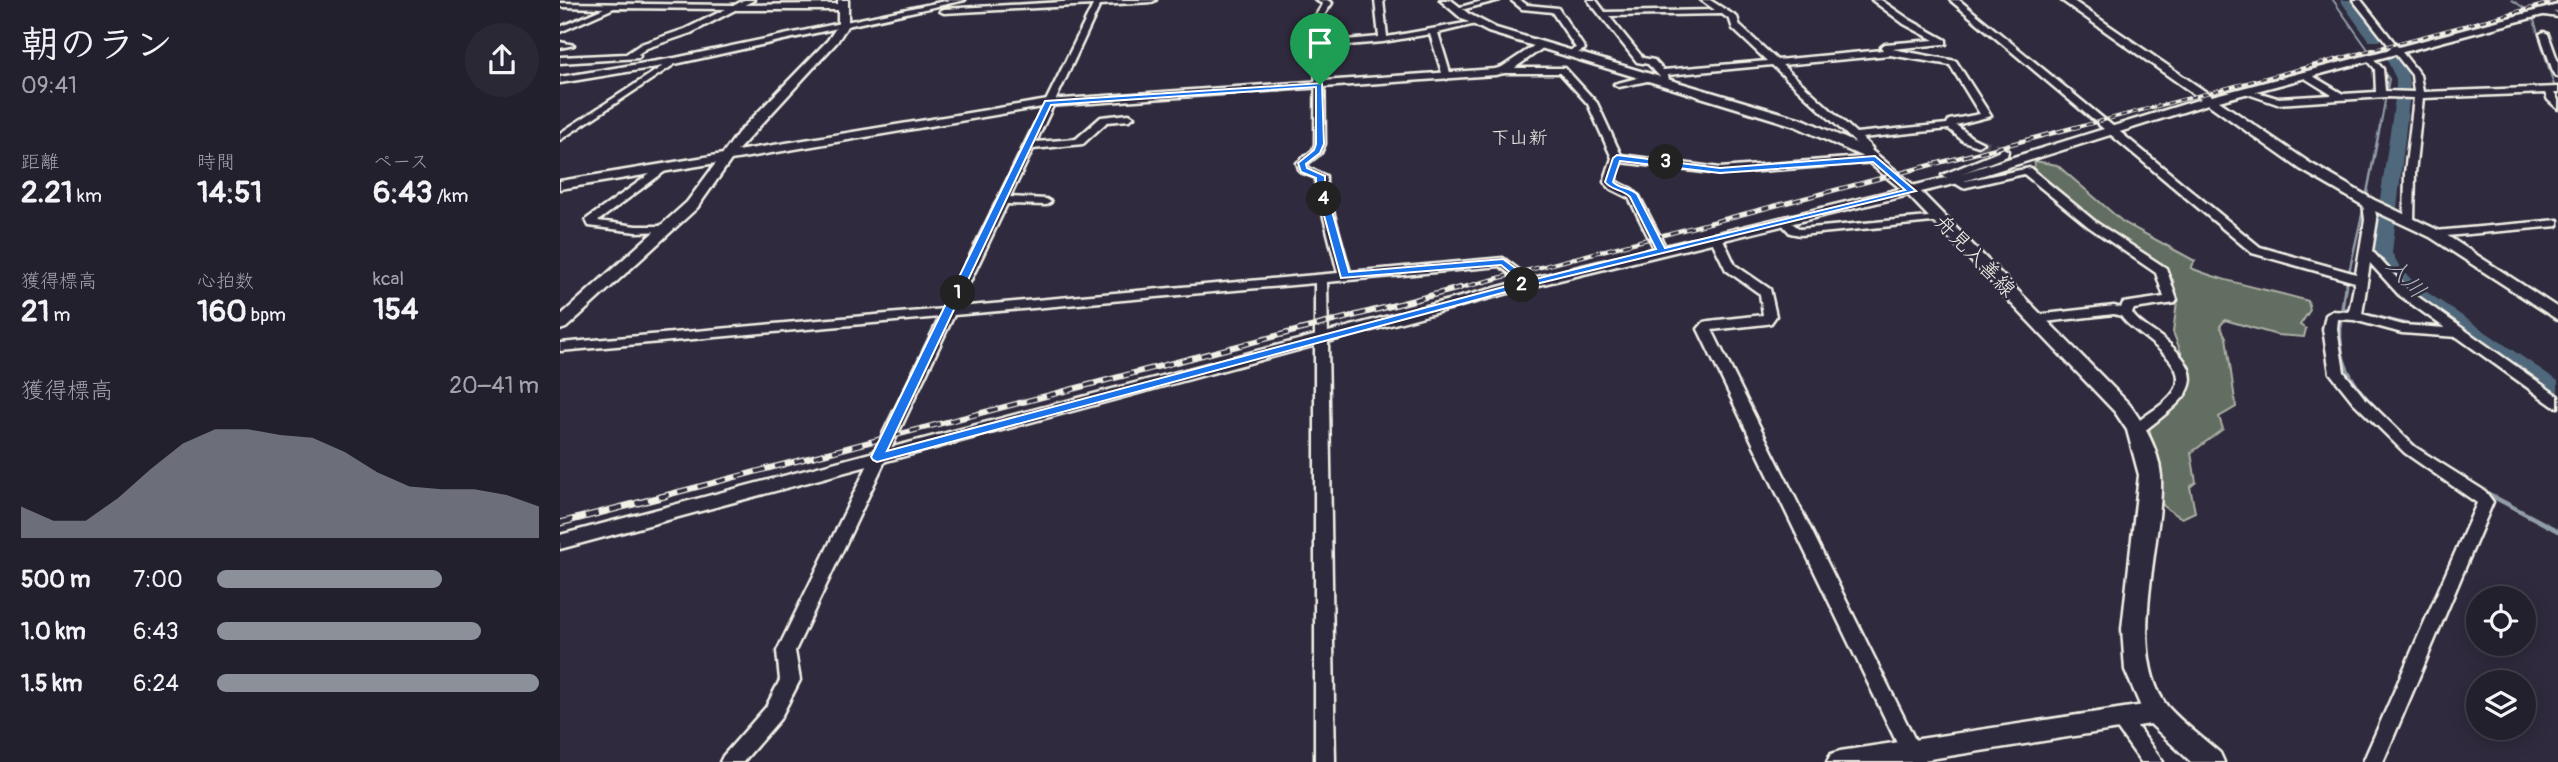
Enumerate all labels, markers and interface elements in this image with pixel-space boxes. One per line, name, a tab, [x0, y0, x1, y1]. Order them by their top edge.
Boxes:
pin	[1290, 13, 1350, 85]
text: 朝のラン	[21, 21, 173, 69]
button: share	[465, 23, 539, 97]
icon: arrive	[1301, 24, 1339, 62]
text: 09:41	[21, 71, 77, 100]
district label: 下山新	[1490, 126, 1548, 150]
pin: 3	[1648, 144, 1684, 180]
text: 3	[1660, 149, 1671, 173]
text: 距離	[21, 150, 59, 174]
text: 時間	[197, 150, 235, 174]
text: ペース	[373, 150, 429, 174]
text: 2.21	[21, 174, 73, 211]
text: 14:51	[197, 174, 262, 211]
text: 6:43	[373, 174, 433, 211]
pin: 4	[1306, 182, 1342, 216]
text: km	[73, 184, 102, 208]
text: /km	[433, 184, 468, 208]
text: 4	[1318, 186, 1329, 210]
street label: 舟見入善線	[1929, 209, 2021, 303]
water label: 入川	[2380, 251, 2432, 305]
text: kcal	[373, 267, 404, 291]
pin: 2	[1504, 268, 1539, 302]
text: 獲得標高	[21, 269, 97, 293]
text: 心拍数	[197, 269, 254, 293]
text: 2	[1516, 272, 1527, 296]
pin: 1	[940, 276, 976, 310]
text: 1	[954, 280, 961, 304]
text: 154	[373, 291, 418, 328]
text: 21	[21, 293, 50, 330]
text: 160	[197, 293, 247, 330]
text: m	[50, 303, 71, 327]
text: bpm	[247, 303, 286, 327]
text: 20–41 m	[449, 371, 539, 400]
text: 獲得標高	[21, 376, 113, 405]
text: 500 m	[21, 565, 90, 594]
text: 7:00	[133, 565, 183, 594]
map controls	[2466, 586, 2536, 740]
button: locate	[2466, 586, 2536, 656]
text: 1.0 km	[21, 617, 86, 646]
text: 6:43	[133, 617, 179, 646]
text: 1.5 km	[21, 669, 83, 698]
text: 6:24	[133, 669, 179, 698]
button: layers	[2466, 670, 2536, 740]

